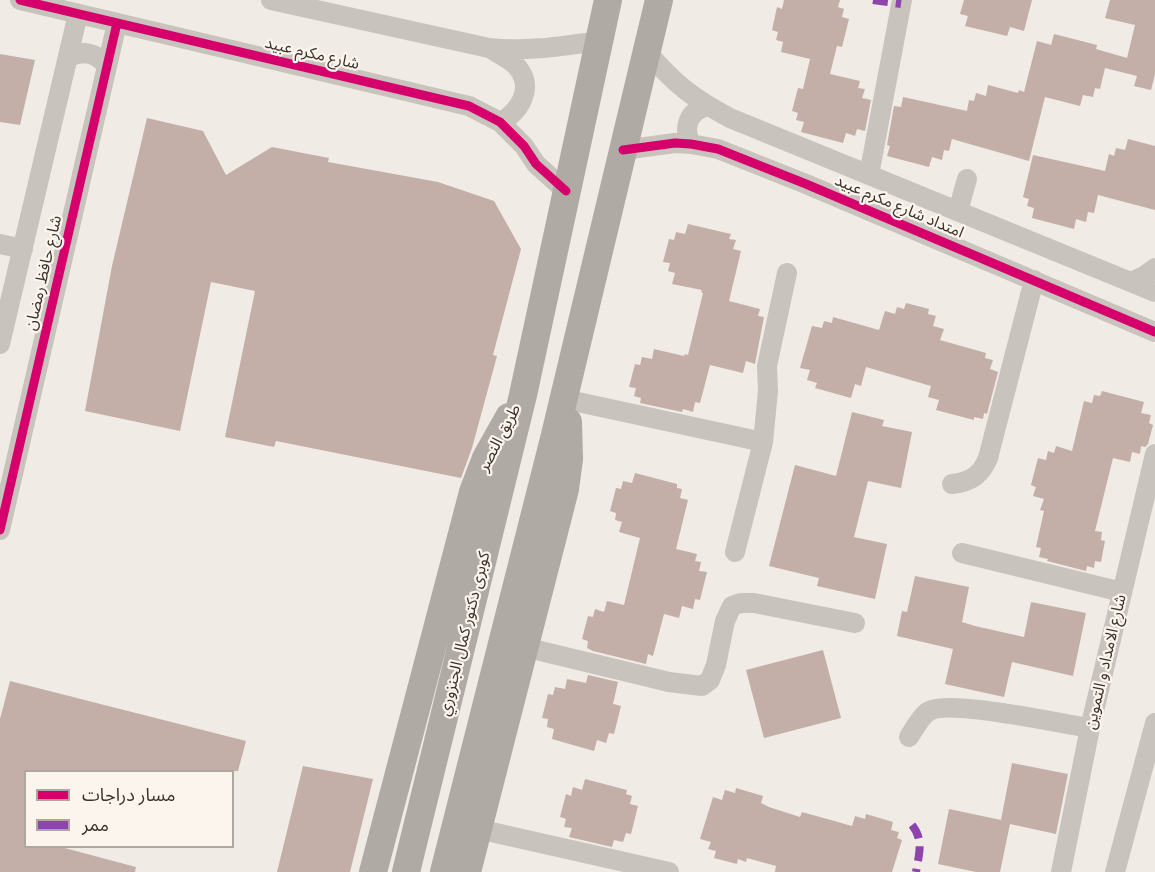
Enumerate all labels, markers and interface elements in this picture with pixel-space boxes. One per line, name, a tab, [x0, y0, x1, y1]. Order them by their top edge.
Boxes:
street label: شارع مكرم عبيد	[263, 34, 361, 74]
street label: امتداد شارع مكرم عبيد	[832, 171, 966, 243]
street label: شارع حافظ رمضان	[21, 214, 67, 332]
street label: طريق النصر	[474, 401, 526, 475]
street label: كوبرى دكتور كمال الجنزوري	[435, 550, 495, 718]
street label: شارع الامداد و التموين	[1081, 593, 1131, 731]
legend	[24, 770, 234, 848]
text: مسار دراجات	[82, 782, 175, 807]
text: ممر	[82, 812, 109, 837]

